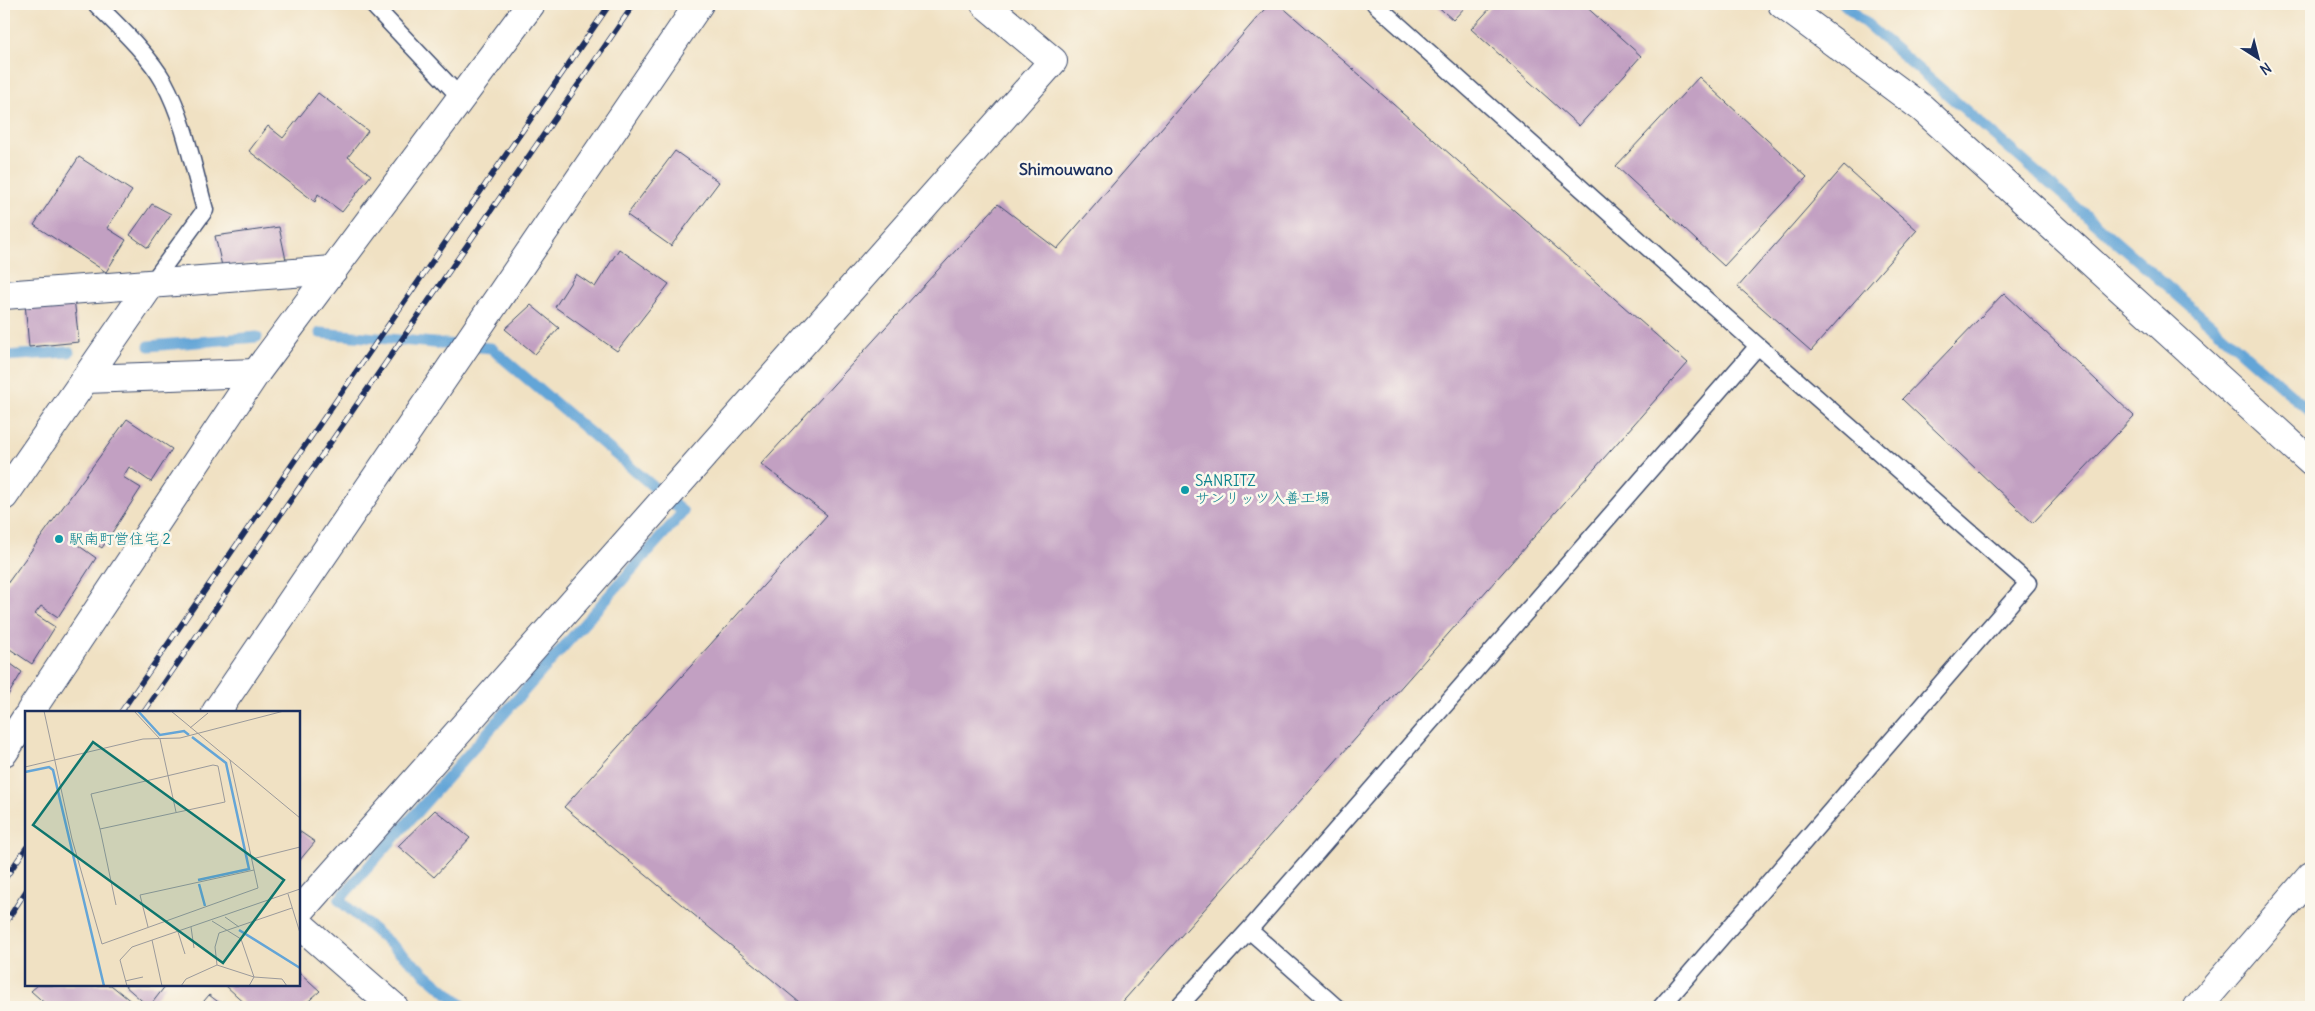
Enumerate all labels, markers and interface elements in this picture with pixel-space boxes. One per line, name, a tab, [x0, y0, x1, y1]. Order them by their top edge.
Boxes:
north arrow	[2232, 32, 2282, 82]
text: N	[2256, 58, 2275, 79]
district label: Shimouwano	[1019, 159, 1113, 179]
place label: SANRITZ サンリッツ入善工場	[1195, 471, 1330, 507]
marker: SANRITZ サンリッツ入善工場	[1179, 484, 1191, 496]
place label: 駅南町営住宅 2	[69, 529, 171, 548]
marker: 駅南町営住宅 2	[53, 533, 65, 545]
inset map	[25, 711, 300, 986]

